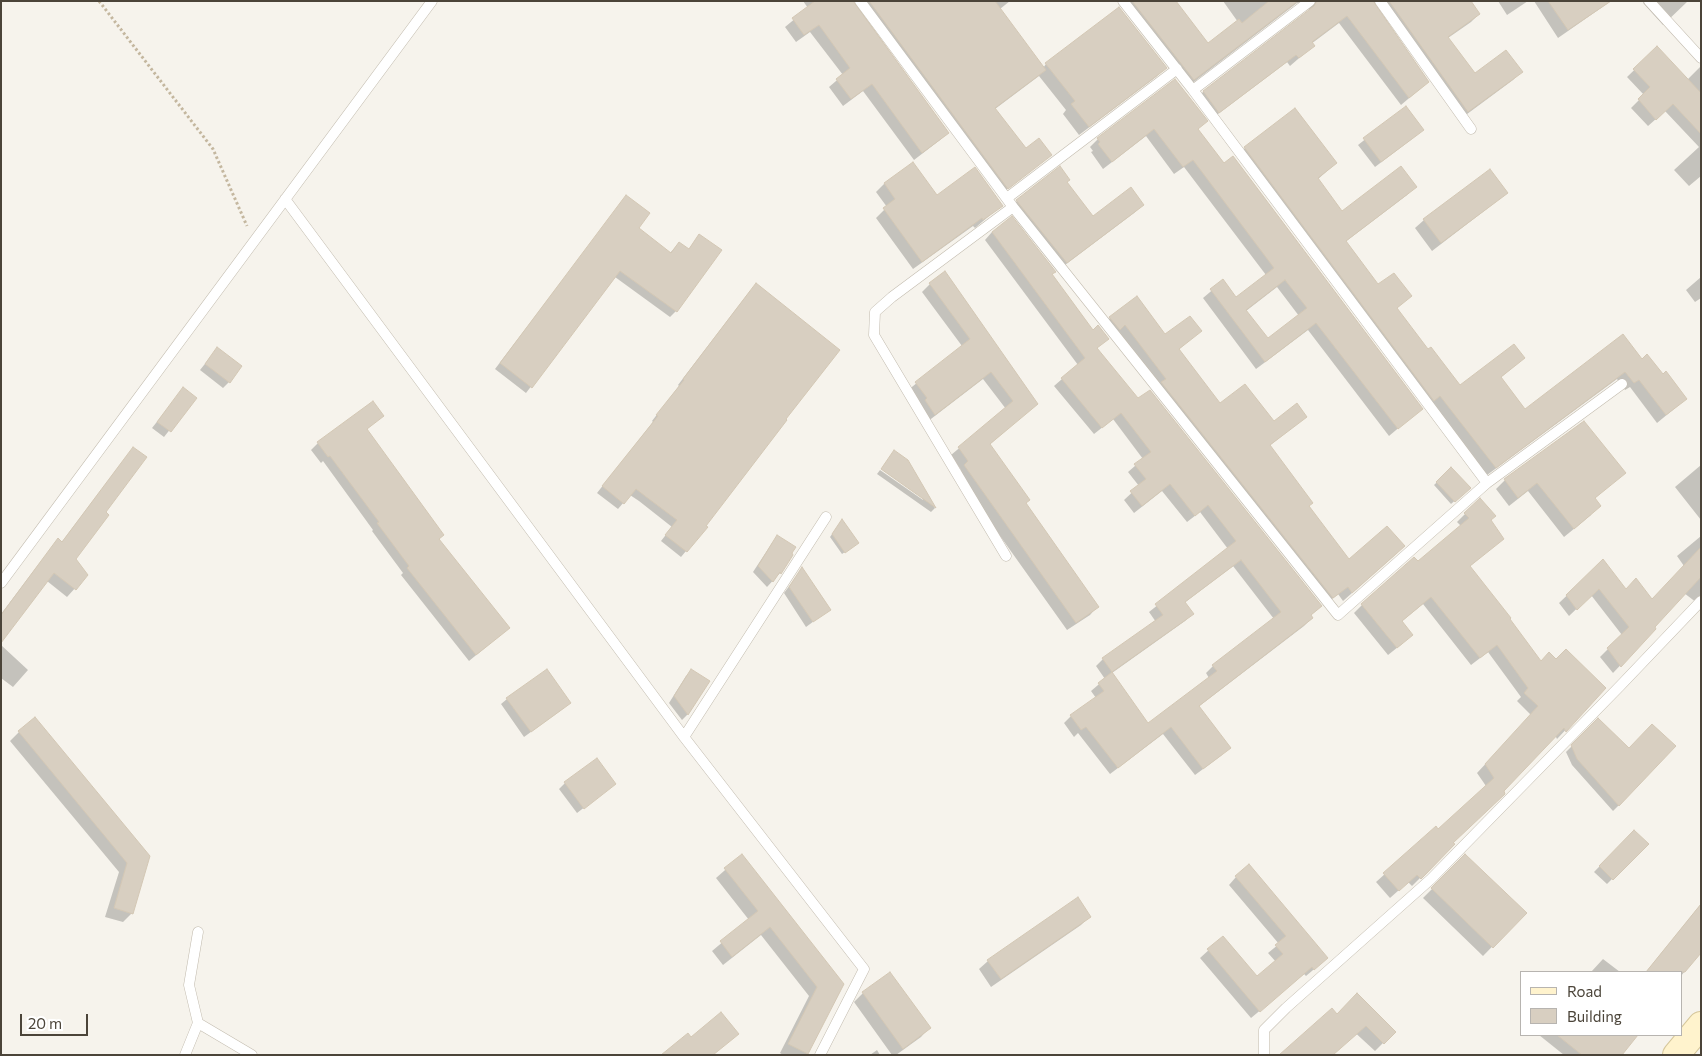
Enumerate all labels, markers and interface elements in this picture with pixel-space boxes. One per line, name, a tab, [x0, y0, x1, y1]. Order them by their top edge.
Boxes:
legend	[1520, 971, 1682, 1036]
text: Road	[1567, 982, 1602, 1000]
scale bar	[22, 1004, 90, 1036]
text: Building	[1567, 1007, 1622, 1025]
text: 20 m	[28, 1014, 62, 1032]

